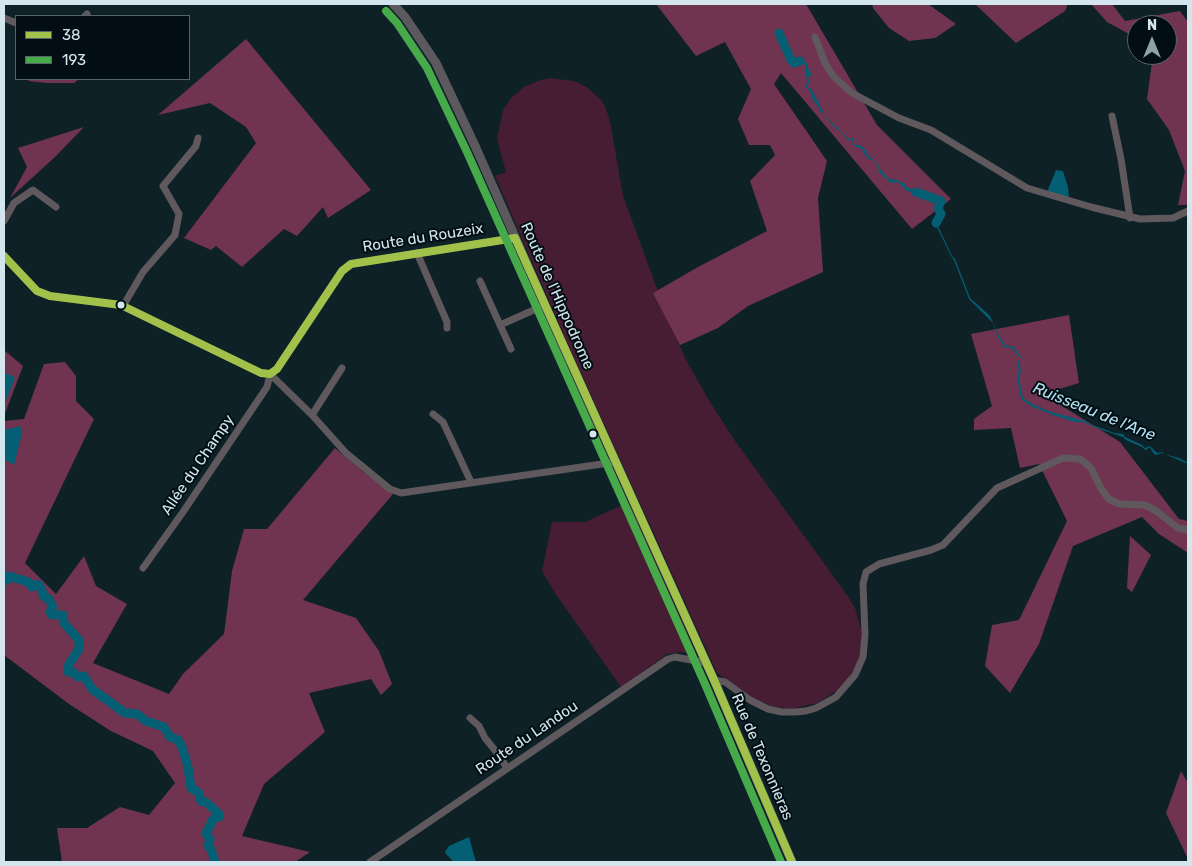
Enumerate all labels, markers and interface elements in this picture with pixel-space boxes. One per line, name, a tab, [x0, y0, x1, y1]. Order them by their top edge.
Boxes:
legend	[15, 15, 190, 80]
north arrow	[1127, 15, 1177, 65]
text: N	[1147, 17, 1157, 34]
text: 38	[62, 26, 81, 44]
text: 193	[62, 51, 86, 69]
street label: Route du Rouzeix	[361, 220, 485, 256]
street label: Route de l'Hippodrome	[516, 220, 598, 372]
unlabelled marker	[116, 300, 126, 310]
water label: Ruisseau de l'Ane	[1030, 379, 1158, 445]
street label: Allée du Champy	[158, 411, 238, 519]
unlabelled marker	[588, 429, 598, 439]
street label: Rue de Texonnieras	[727, 691, 797, 823]
street label: Route du Landou	[473, 697, 581, 779]

